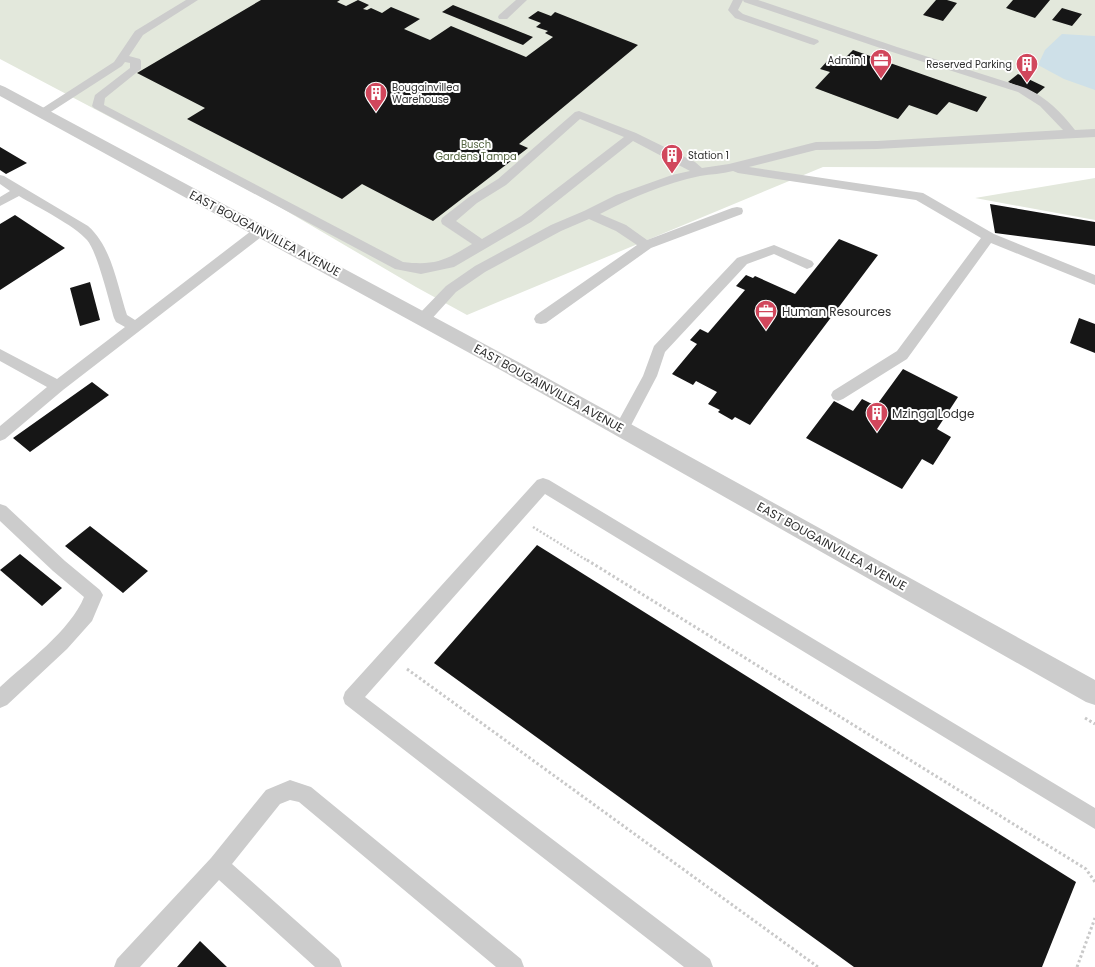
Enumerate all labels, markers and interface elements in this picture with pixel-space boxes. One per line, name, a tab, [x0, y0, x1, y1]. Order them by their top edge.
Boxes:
office icon: Admin 1	[868, 47, 894, 80]
building icon: Reserved Parking	[1014, 51, 1040, 84]
place label: Admin 1	[827, 53, 866, 68]
place label: Reserved Parking	[926, 57, 1012, 72]
building icon: Bougainvillea Warehouse	[363, 80, 389, 113]
place label: Bougainvillea Warehouse	[392, 80, 459, 107]
park label: Busch Gardens Tampa	[435, 137, 517, 164]
building icon: Station 1	[659, 142, 685, 175]
place label: Station 1	[688, 148, 729, 163]
street label: EAST BOUGAINVILLEA AVENUE	[187, 186, 343, 280]
office icon: Human Resources	[753, 298, 779, 331]
place label: Human Resources	[782, 303, 891, 320]
street label: EAST BOUGAINVILLEA AVENUE	[471, 340, 627, 436]
building icon: Mzinga Lodge	[864, 400, 890, 433]
place label: Mzinga Lodge	[892, 405, 974, 422]
street label: EAST BOUGAINVILLEA AVENUE	[754, 498, 910, 594]

